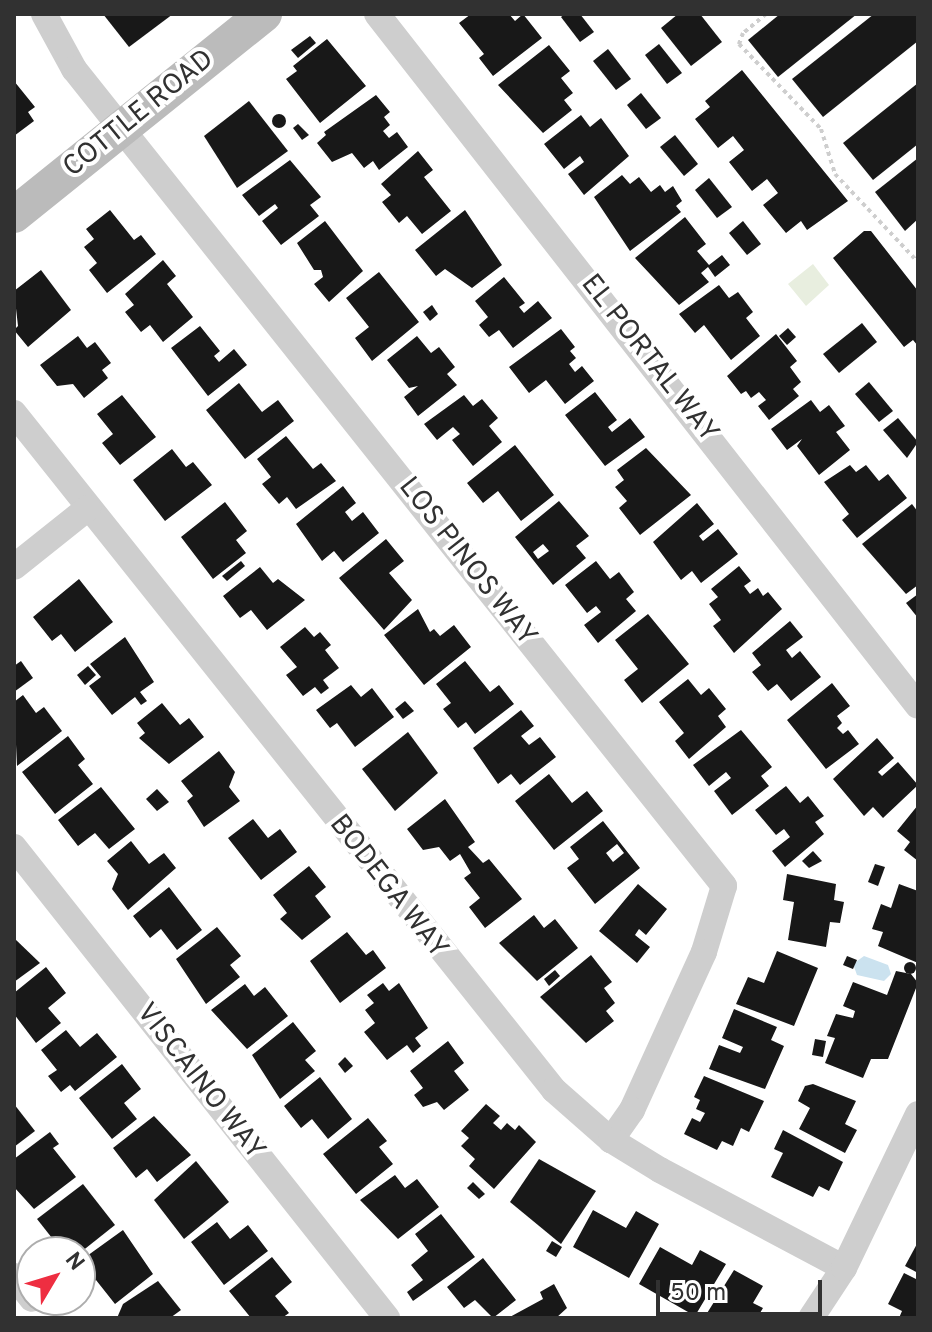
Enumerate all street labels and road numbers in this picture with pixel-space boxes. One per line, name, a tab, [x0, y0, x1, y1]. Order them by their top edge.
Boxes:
street label: COTTLE ROAD	[57, 43, 221, 185]
street label: EL PORTAL WAY	[573, 268, 725, 450]
street label: LOS PINOS WAY	[391, 471, 543, 653]
street label: BODEGA WAY	[321, 808, 455, 966]
street label: VISCAINO WAY	[128, 997, 272, 1167]

